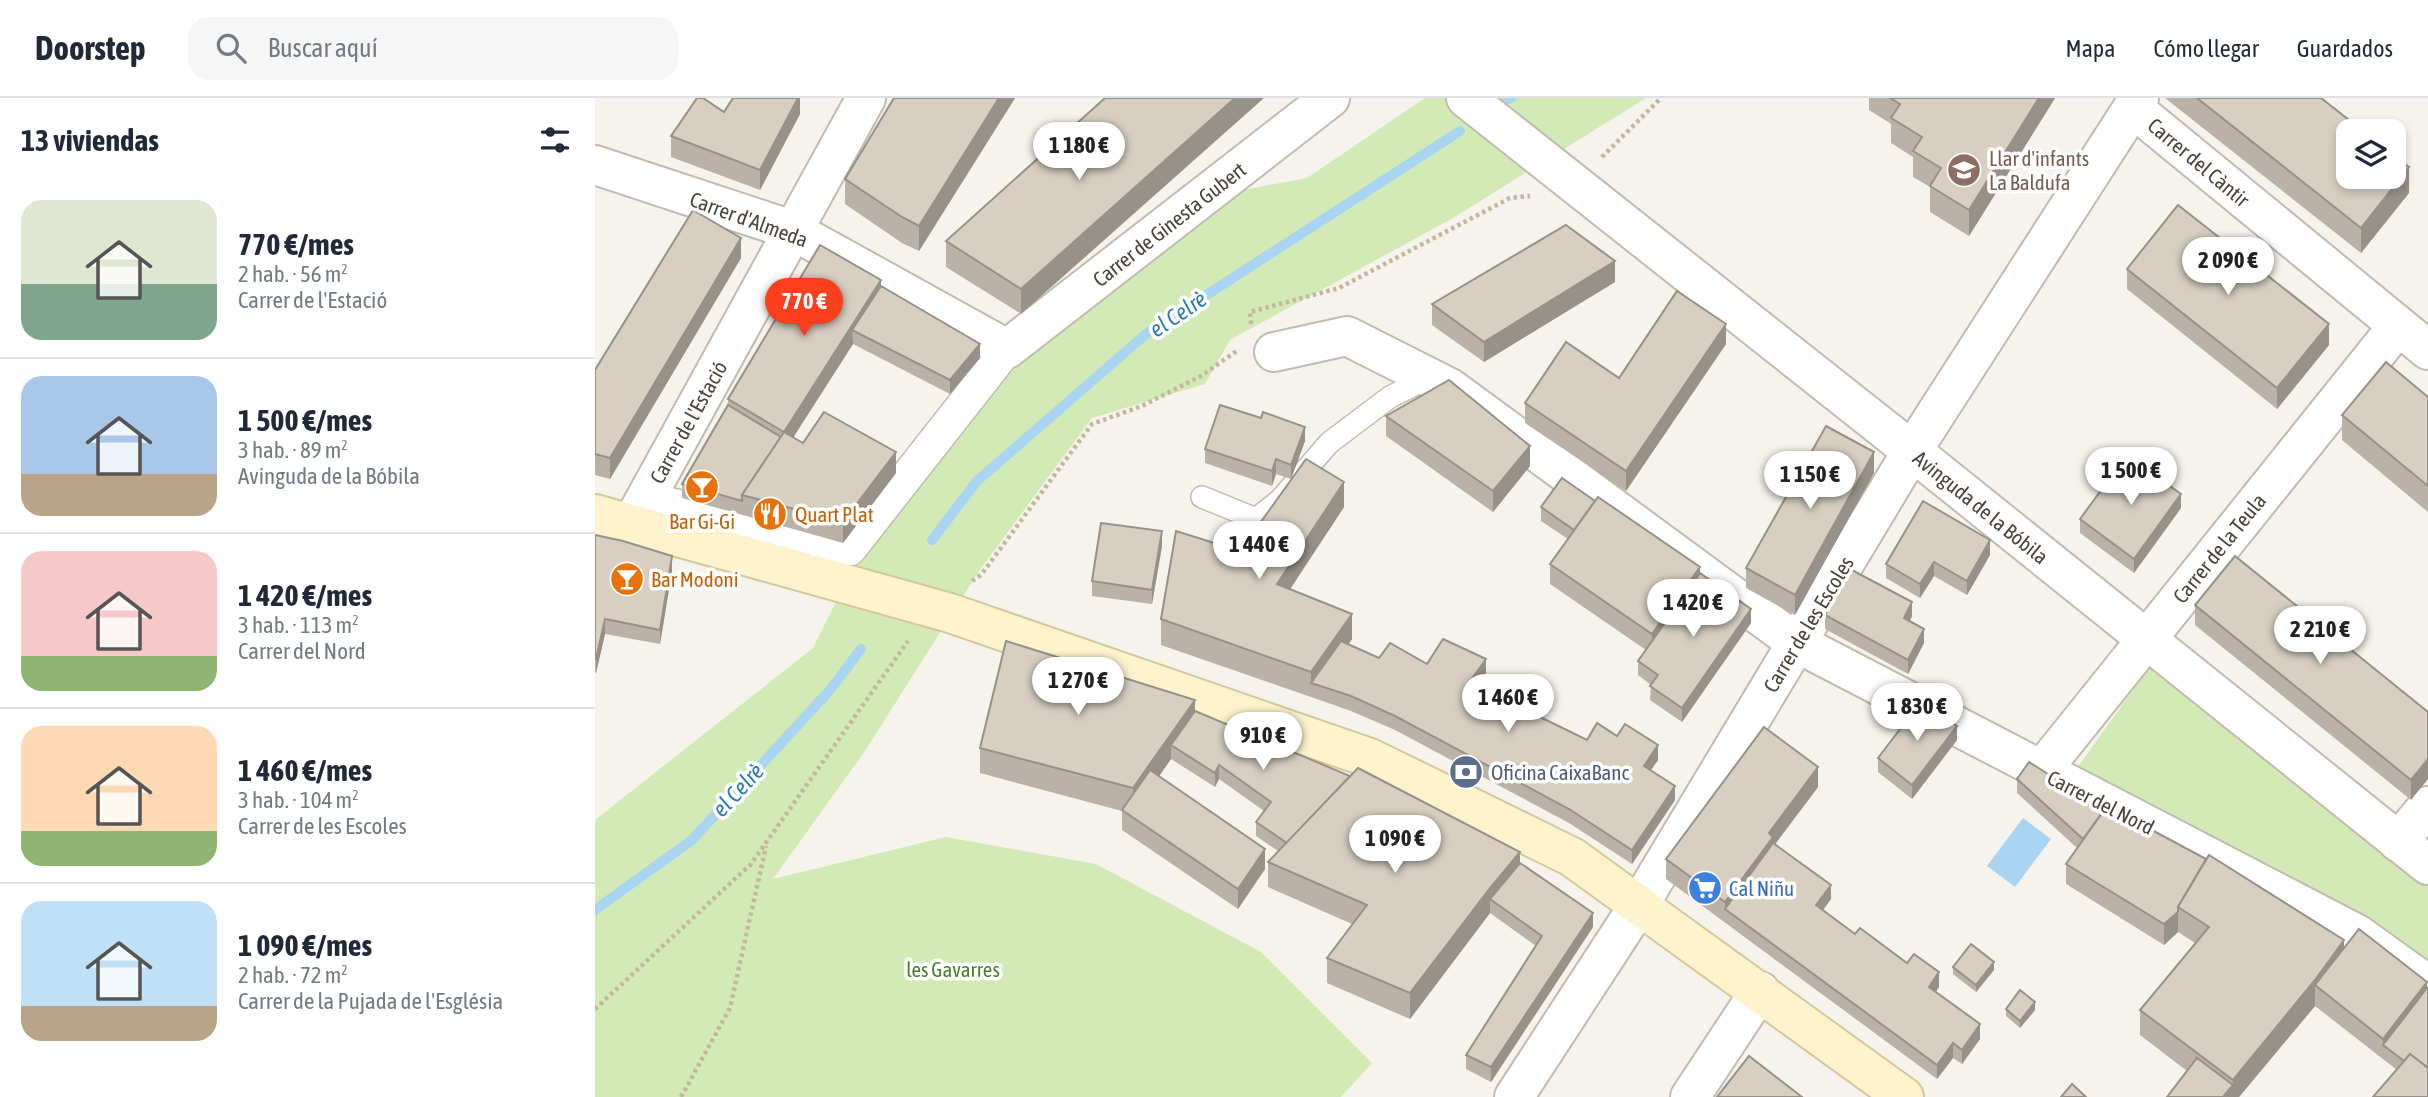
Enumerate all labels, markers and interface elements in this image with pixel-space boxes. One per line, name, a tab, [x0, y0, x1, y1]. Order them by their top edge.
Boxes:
search box	[188, 17, 678, 80]
text: Doorstep	[35, 29, 146, 67]
icon: search	[212, 29, 250, 67]
text: Buscar aquí	[268, 33, 378, 63]
text: Mapa	[2066, 35, 2115, 62]
text: Cómo llegar	[2153, 35, 2259, 62]
text: Guardados	[2297, 35, 2393, 62]
street label: Carrer del Càntir	[2144, 113, 2255, 212]
map controls	[2336, 119, 2406, 189]
button: layers	[2336, 119, 2406, 189]
icon: filters	[536, 121, 574, 159]
pin: 1 180 €	[1014, 122, 1144, 182]
text: 13 viviendas	[21, 123, 159, 157]
text: 1 180 €	[1049, 132, 1109, 158]
place label: Llar d'infants La Baldufa	[1989, 146, 2089, 194]
school or university icon: Llar d'infants La Baldufa	[1945, 151, 1983, 189]
street label: Carrer de Ginesta Gubert	[1088, 157, 1250, 291]
street label: Carrer d'Almeda	[687, 187, 811, 251]
text: 770 €/mes	[238, 227, 354, 261]
icon: home	[77, 228, 161, 312]
pin: 2 090 €	[2163, 238, 2293, 297]
text: 2 090 €	[2198, 247, 2258, 273]
text: 2 hab. · 56 m²	[238, 261, 348, 287]
pin: 770 €	[755, 278, 853, 338]
water label: el Celrè	[1145, 286, 1211, 342]
text: Carrer de l'Estació	[238, 287, 387, 313]
text: 770 €	[781, 288, 827, 314]
street label: Carrer de l'Estació	[644, 357, 732, 487]
text: 1 500 €/mes	[238, 403, 372, 437]
icon: home	[77, 404, 161, 488]
text: 3 hab. · 89 m²	[238, 437, 348, 463]
street label: Avinguda de la Bóbila	[1909, 445, 2053, 569]
pin: 1 500 €	[2066, 448, 2196, 507]
pin: 1 150 €	[1745, 452, 1875, 511]
text: 1 500 €	[2101, 457, 2161, 483]
text: 1 150 €	[1780, 461, 1840, 487]
text: Avinguda de la Bóbila	[238, 463, 420, 489]
bar icon: Bar Gi-Gi	[683, 468, 721, 506]
street label: Carrer de la Teula	[2168, 488, 2270, 608]
restaurant icon: Quart Plat	[751, 495, 789, 533]
place label: Quart Plat	[795, 502, 874, 526]
place label: Bar Gi-Gi	[669, 509, 735, 533]
pin: 1 440 €	[1194, 522, 1324, 581]
text: 1 440 €	[1229, 531, 1289, 557]
street label: Carrer de les Escoles	[1758, 552, 1858, 696]
bar icon: Bar Modoni	[608, 560, 646, 598]
place label: Bar Modoni	[651, 567, 739, 591]
text: 1 420 €/mes	[238, 578, 372, 612]
icon: home	[77, 579, 161, 663]
pin: 1 420 €	[1628, 580, 1758, 639]
text: 1 420 €	[1663, 589, 1723, 615]
pin: 2 210 €	[2255, 606, 2385, 666]
text: 3 hab. · 113 m²	[238, 612, 359, 638]
text: 2 210 €	[2290, 616, 2350, 642]
text: Carrer del Nord	[238, 638, 366, 664]
pin: 1 270 €	[1013, 658, 1143, 717]
text: 1 270 €	[1048, 667, 1108, 693]
pin: 1 460 €	[1443, 674, 1573, 734]
text: 1 460 €	[1478, 684, 1538, 710]
pin: 1 830 €	[1852, 684, 1982, 743]
text: 1 830 €	[1887, 693, 1947, 719]
pin: 910 €	[1214, 712, 1312, 772]
text: 910 €	[1240, 722, 1286, 748]
text: 1 460 €/mes	[238, 753, 372, 787]
bank icon: Oficina CaixaBanc	[1447, 753, 1485, 791]
icon: home	[77, 754, 161, 838]
water label: el Celrè	[707, 758, 769, 822]
place label: Oficina CaixaBanc	[1491, 760, 1630, 784]
street label: Carrer del Nord	[2044, 765, 2158, 839]
text: 3 hab. · 104 m²	[238, 787, 359, 813]
text: Carrer de les Escoles	[238, 813, 407, 839]
pin: 1 090 €	[1330, 816, 1460, 875]
text: 1 090 €	[1365, 825, 1425, 851]
supermarket icon: Cal Niñu	[1686, 869, 1724, 907]
place label: Cal Niñu	[1729, 876, 1794, 900]
text: 1 090 €/mes	[238, 928, 372, 962]
icon: home	[77, 929, 161, 1013]
park label: les Gavarres	[906, 957, 1000, 981]
text: 2 hab. · 72 m²	[238, 962, 348, 988]
text: Carrer de la Pujada de l'Església	[238, 988, 503, 1014]

